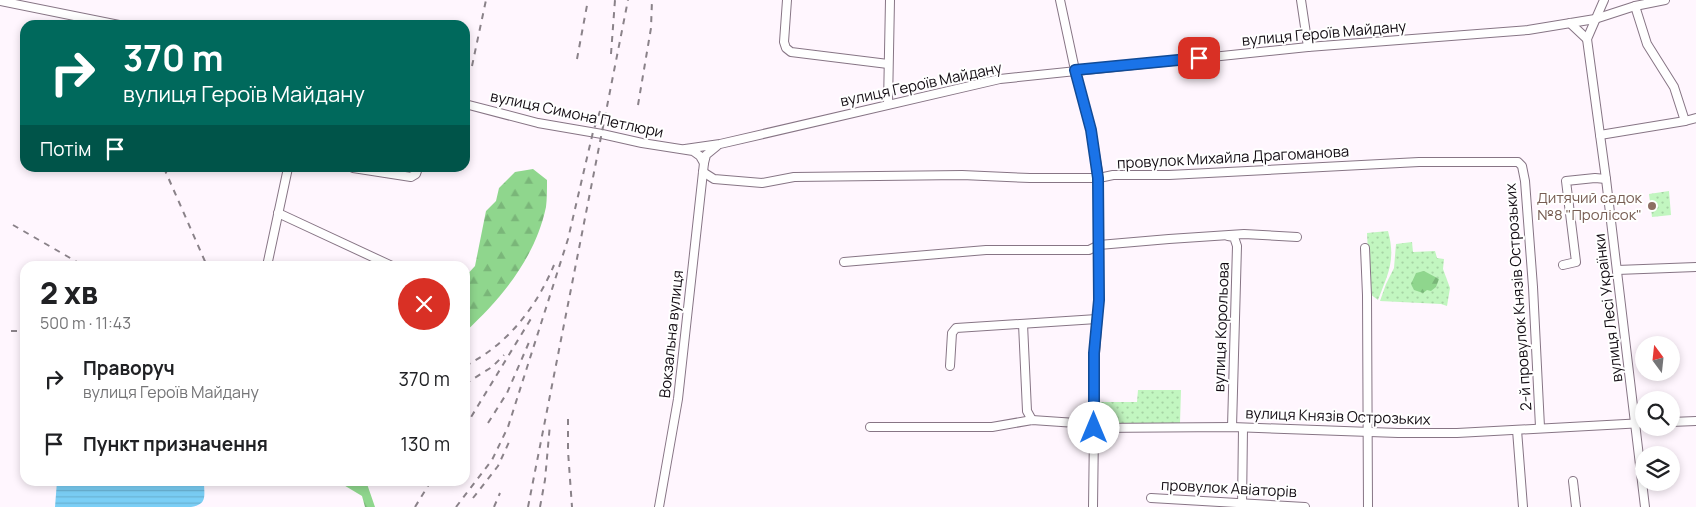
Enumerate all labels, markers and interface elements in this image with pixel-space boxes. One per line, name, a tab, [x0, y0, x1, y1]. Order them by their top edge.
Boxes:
street label: вулиця Героїв Майдану	[1241, 15, 1407, 51]
text: 370 m	[123, 34, 224, 82]
pin	[1178, 37, 1220, 79]
icon: right	[40, 40, 105, 105]
icon: arrive	[1185, 44, 1213, 72]
street label: вулиця Героїв Майдану	[838, 57, 1004, 111]
text: вулиця Героїв Майдану	[123, 79, 365, 109]
street label: вулиця Симона Петлюри	[489, 85, 665, 143]
icon: arrive	[101, 135, 129, 163]
text: Потім	[40, 136, 91, 162]
street label: провулок Михайла Драгоманова	[1116, 140, 1350, 174]
street label: 2-й провулок Князів Острозьких	[1500, 182, 1536, 412]
place label: Дитячий садок №8 "Пролісок"	[1537, 187, 1643, 225]
marker: Дитячий садок №8 "Пролісок"	[1646, 200, 1658, 212]
street label: вулиця Лесі Українки	[1588, 233, 1628, 383]
street label: вулиця Корольова	[1208, 262, 1234, 392]
street label: Вокзальна вулиця	[654, 269, 688, 399]
text: 2 хв	[40, 272, 98, 313]
button: close	[398, 278, 450, 330]
text: 500 m · 11:43	[40, 312, 131, 334]
north arrow	[1635, 336, 1680, 381]
map controls	[1635, 336, 1680, 491]
text: Праворуч	[83, 355, 175, 381]
icon: right	[40, 365, 68, 393]
text: 370 m	[398, 366, 450, 392]
text: вулиця Героїв Майдану	[83, 381, 259, 403]
button: search	[1635, 391, 1680, 436]
position arrow	[1067, 401, 1119, 453]
street label: вулиця Князів Острозьких	[1245, 402, 1431, 430]
icon: arrive	[40, 430, 68, 458]
text: Пункт призначення	[83, 431, 268, 457]
text: 130 m	[401, 431, 450, 457]
button: layers	[1635, 446, 1680, 491]
street label: провулок Авіаторів	[1161, 474, 1297, 502]

